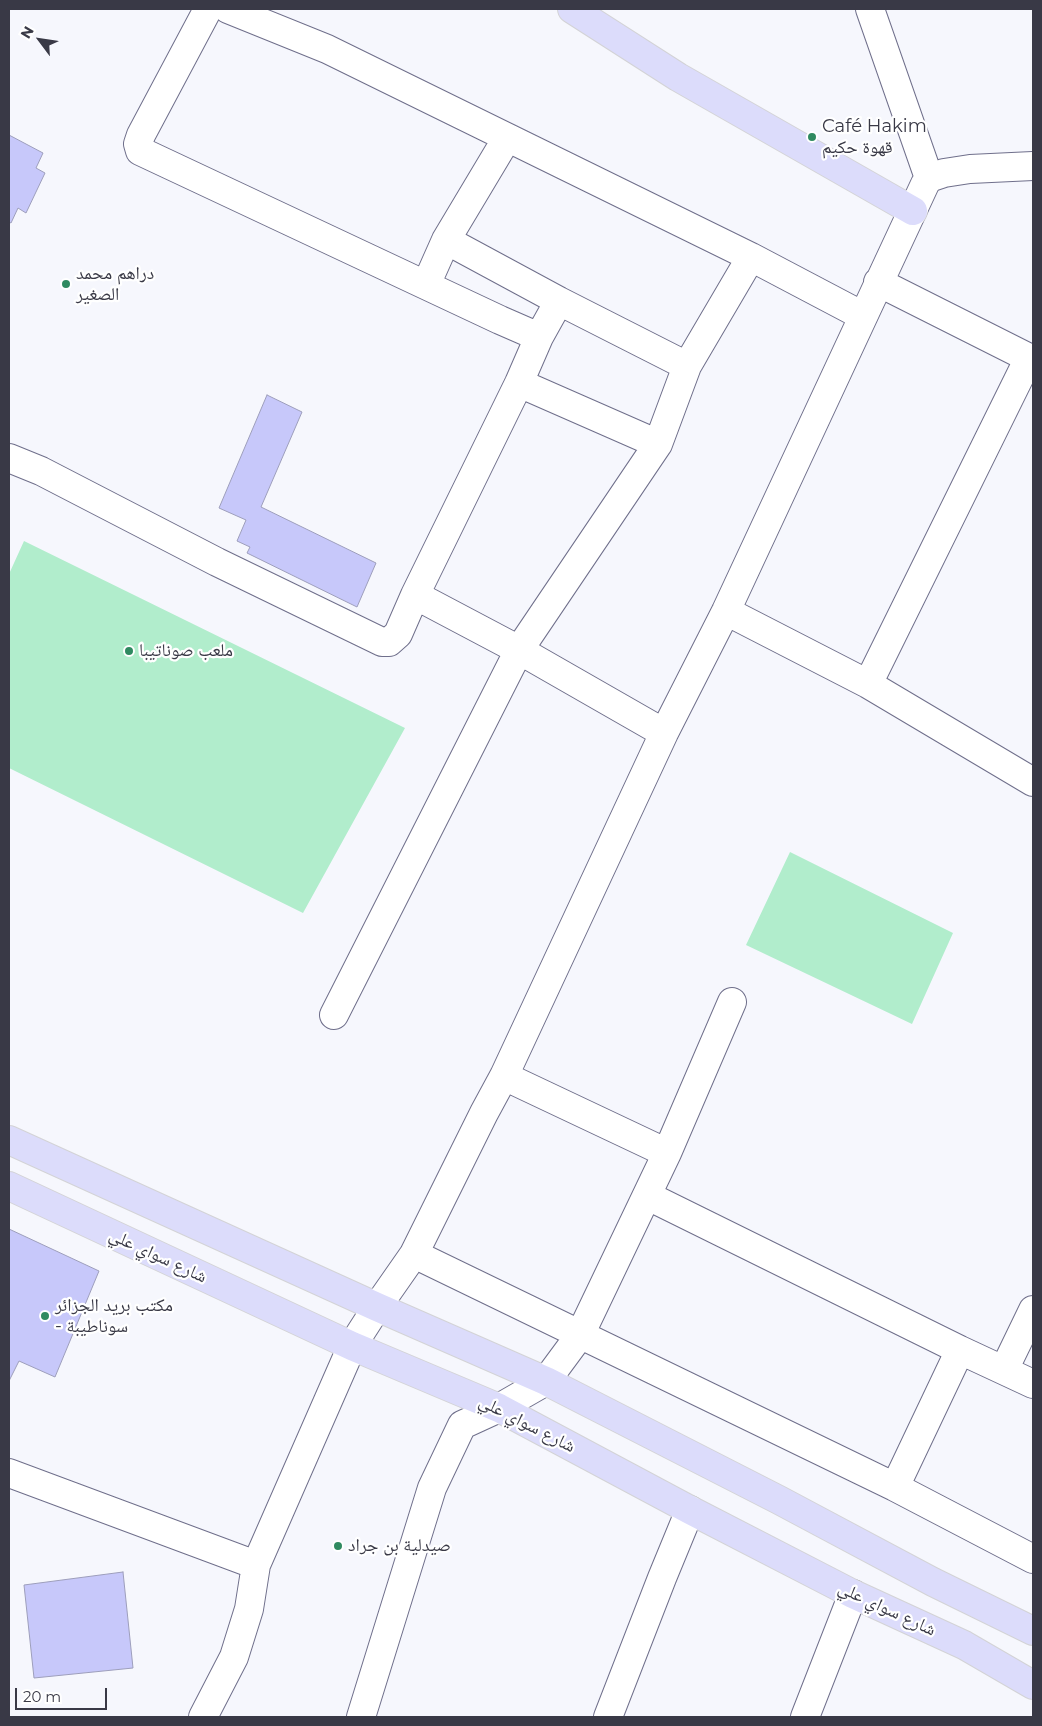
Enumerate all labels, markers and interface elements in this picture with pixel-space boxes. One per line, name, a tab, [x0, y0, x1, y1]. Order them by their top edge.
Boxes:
north arrow	[15, 15, 65, 65]
text: N	[17, 23, 38, 42]
place label: Café Hakim قهوة حكيم	[822, 116, 927, 158]
marker: Café Hakim قهوة حكيم	[806, 131, 818, 143]
place label: دراهم محمد الصغير	[76, 263, 154, 306]
marker: دراهم محمد الصغير	[60, 278, 72, 290]
place label: ملعب صوناتيبا	[139, 640, 233, 662]
marker: ملعب صوناتيبا	[123, 645, 135, 657]
street label: شارع سواي علي	[106, 1224, 210, 1288]
place label: مكتب بريد الجزائر - سوناطيبة	[55, 1295, 173, 1338]
marker: مكتب بريد الجزائر - سوناطيبة	[39, 1310, 51, 1322]
street label: شارع سواي علي	[475, 1390, 579, 1458]
place label: صيدلية بن جراد	[348, 1535, 451, 1557]
marker: صيدلية بن جراد	[332, 1540, 344, 1552]
street label: شارع سواي علي	[835, 1577, 939, 1641]
scale bar	[18, 1678, 110, 1710]
text: 20 m	[23, 1687, 61, 1706]

